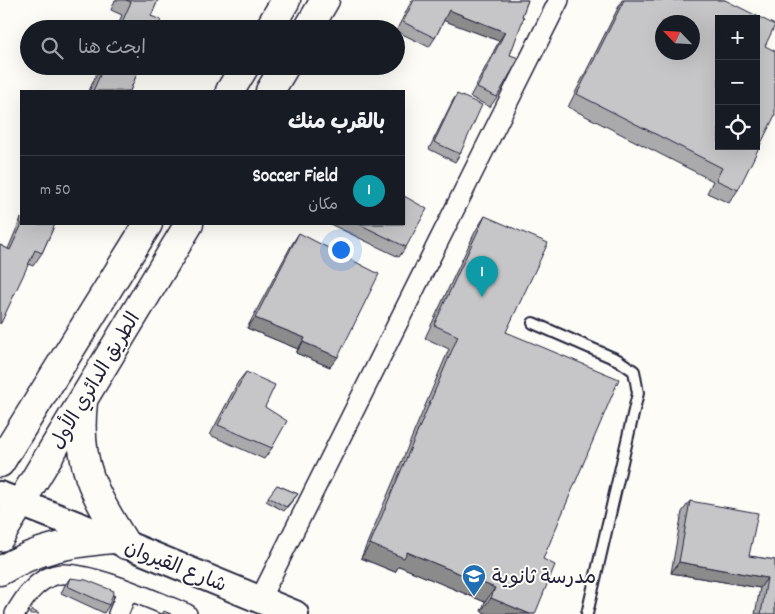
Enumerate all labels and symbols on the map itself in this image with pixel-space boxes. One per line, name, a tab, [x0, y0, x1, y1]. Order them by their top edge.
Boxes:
north arrow	[655, 15, 700, 60]
your location	[328, 237, 354, 263]
pin: 1	[466, 256, 498, 297]
street label: الطريق الدائري الأول	[43, 307, 149, 455]
street label: شارع القيروان	[120, 535, 230, 601]
school or university icon: مدرسة ثانوية	[461, 563, 487, 597]
place label: مدرسة ثانوية	[492, 565, 596, 593]

